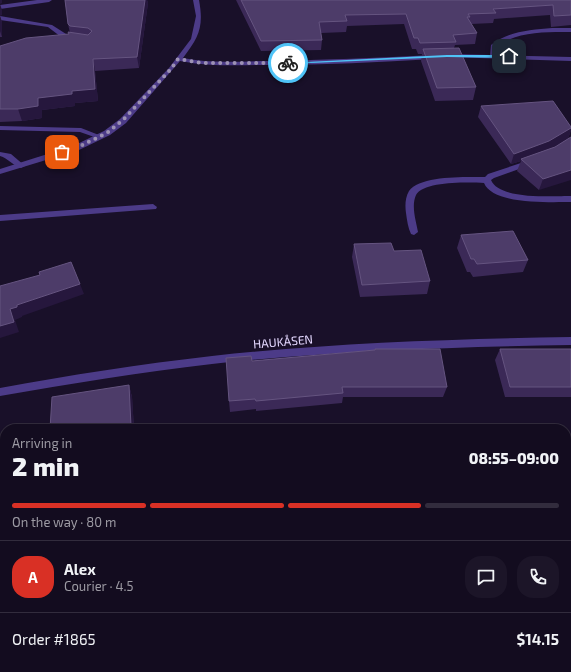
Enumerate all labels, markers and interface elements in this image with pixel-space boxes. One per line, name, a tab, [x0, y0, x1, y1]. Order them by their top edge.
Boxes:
pin	[492, 39, 526, 73]
courier	[268, 43, 308, 83]
icon: home	[498, 45, 520, 67]
icon: bike	[277, 52, 299, 74]
pin	[45, 135, 79, 169]
icon: bag	[51, 141, 73, 163]
street label: HAUKÅSEN	[253, 331, 313, 351]
text: Arriving in	[12, 435, 72, 451]
text: 08:55–09:00	[469, 449, 559, 467]
text: 2 min	[12, 450, 79, 481]
text: On the way · 80 m	[12, 514, 116, 530]
button: chat	[465, 556, 507, 598]
button: phone	[517, 556, 559, 598]
text: Alex	[64, 560, 96, 578]
text: A	[28, 568, 38, 586]
text: Courier · 4.5	[64, 578, 133, 594]
text: Order #1865	[12, 630, 96, 648]
text: $14.15	[516, 630, 559, 648]

